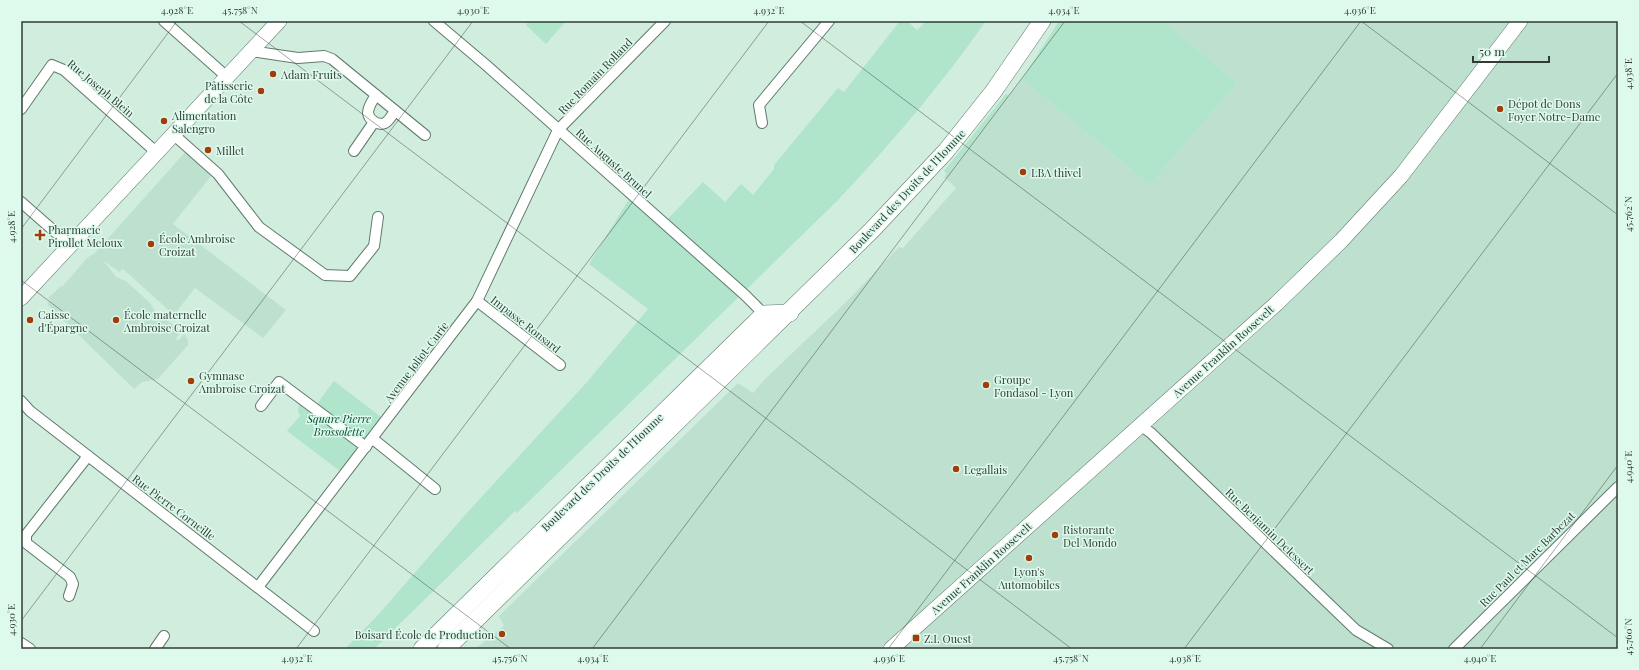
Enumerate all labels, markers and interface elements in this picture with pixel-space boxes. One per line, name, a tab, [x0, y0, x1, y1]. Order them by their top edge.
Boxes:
text: 4.928°E	[161, 3, 193, 17]
text: 45.758°N	[222, 3, 258, 17]
text: 4.930°E	[457, 3, 489, 17]
text: 4.932°E	[753, 3, 785, 17]
text: 4.934°E	[1048, 3, 1080, 17]
text: 4.936°E	[1344, 3, 1376, 17]
street label: Rue Romain Rolland	[555, 34, 636, 117]
scale bar	[1473, 38, 1549, 64]
text: 50 m	[1479, 43, 1505, 59]
street label: Rue Joseph Blein	[65, 56, 138, 121]
text: 4.938°E	[1621, 58, 1635, 90]
place label: Adam Fruits	[280, 67, 342, 82]
marker: Adam Fruits	[268, 69, 278, 79]
place label: Pâtisserie de la Côte	[204, 78, 253, 106]
marker: Pâtisserie de la Côte	[256, 86, 266, 96]
place label: Dépot de Dons Foyer Notre-Dame	[1508, 96, 1601, 124]
marker: Dépot de Dons Foyer Notre-Dame	[1495, 104, 1505, 114]
place label: Alimentation Salengro	[171, 108, 237, 136]
marker: Alimentation Salengro	[159, 116, 169, 126]
street label: Rue Auguste Brunel	[573, 125, 655, 201]
street label: Boulevard des Droits de l'Homme	[845, 125, 969, 256]
place label: Millet	[216, 143, 245, 158]
marker: Millet	[203, 145, 213, 155]
place label: LBA thivel	[1031, 165, 1081, 180]
marker: LBA thivel	[1018, 167, 1028, 177]
text: 45.762°N	[1621, 196, 1635, 232]
text: 4.928°E	[4, 211, 18, 243]
place label: Pharmacie Pirollet Meloux	[48, 222, 123, 250]
marker: Pharmacie Pirollet Meloux	[35, 230, 45, 240]
place label: École Ambroise Croizat	[159, 231, 236, 259]
marker: École Ambroise Croizat	[146, 239, 156, 249]
street label: Impasse Ronsard	[488, 292, 564, 356]
street label: Avenue Franklin Roosevelt	[1169, 301, 1277, 401]
place label: Caisse d'Épargne	[38, 307, 88, 335]
place label: École maternelle Ambroise Croizat	[123, 307, 210, 335]
marker: Caisse d'Épargne	[25, 315, 35, 325]
marker: École maternelle Ambroise Croizat	[111, 315, 121, 325]
street label: Avenue Joliot-Curie	[380, 318, 452, 406]
place label: Gymnase Ambroise Croizat	[198, 368, 285, 396]
place label: Groupe Fondasol - Lyon	[994, 372, 1074, 400]
marker: Gymnase Ambroise Croizat	[186, 376, 196, 386]
marker: Groupe Fondasol - Lyon	[981, 380, 991, 390]
street label: Boulevard des Droits de l'Homme	[538, 409, 667, 534]
park label: Square Pierre Brossolette	[306, 411, 371, 439]
text: 4.940°E	[1621, 451, 1635, 483]
place label: Legallais	[964, 462, 1007, 477]
marker: Legallais	[951, 464, 961, 474]
street label: Rue Pierre Corneille	[129, 471, 219, 543]
street label: Rue Benjamin Delessert	[1222, 485, 1318, 577]
street label: Rue Paul et Marc Barbezat	[1476, 508, 1578, 610]
street label: Avenue Franklin Roosevelt	[927, 518, 1035, 618]
place label: Ristorante Del Mondo	[1063, 522, 1117, 550]
marker: Ristorante Del Mondo	[1050, 530, 1060, 540]
marker: Lyon's Automobiles	[1024, 553, 1034, 563]
place label: Lyon's Automobiles	[997, 564, 1060, 592]
text: 4.930°E	[4, 604, 18, 636]
text: 45.760°N	[1621, 619, 1635, 655]
place label: Boisard École de Production	[355, 627, 494, 642]
marker: Boisard École de Production	[497, 629, 507, 639]
place label: Z.I. Ouest	[924, 631, 972, 646]
marker: Z.I. Ouest	[911, 633, 921, 643]
text: 4.932°E	[281, 651, 313, 665]
text: 45.756°N	[492, 651, 528, 665]
text: 4.934°E	[577, 651, 609, 665]
text: 4.936°E	[873, 651, 905, 665]
text: 45.758°N	[1053, 651, 1089, 665]
text: 4.938°E	[1169, 651, 1201, 665]
text: 4.940°E	[1464, 651, 1496, 665]

